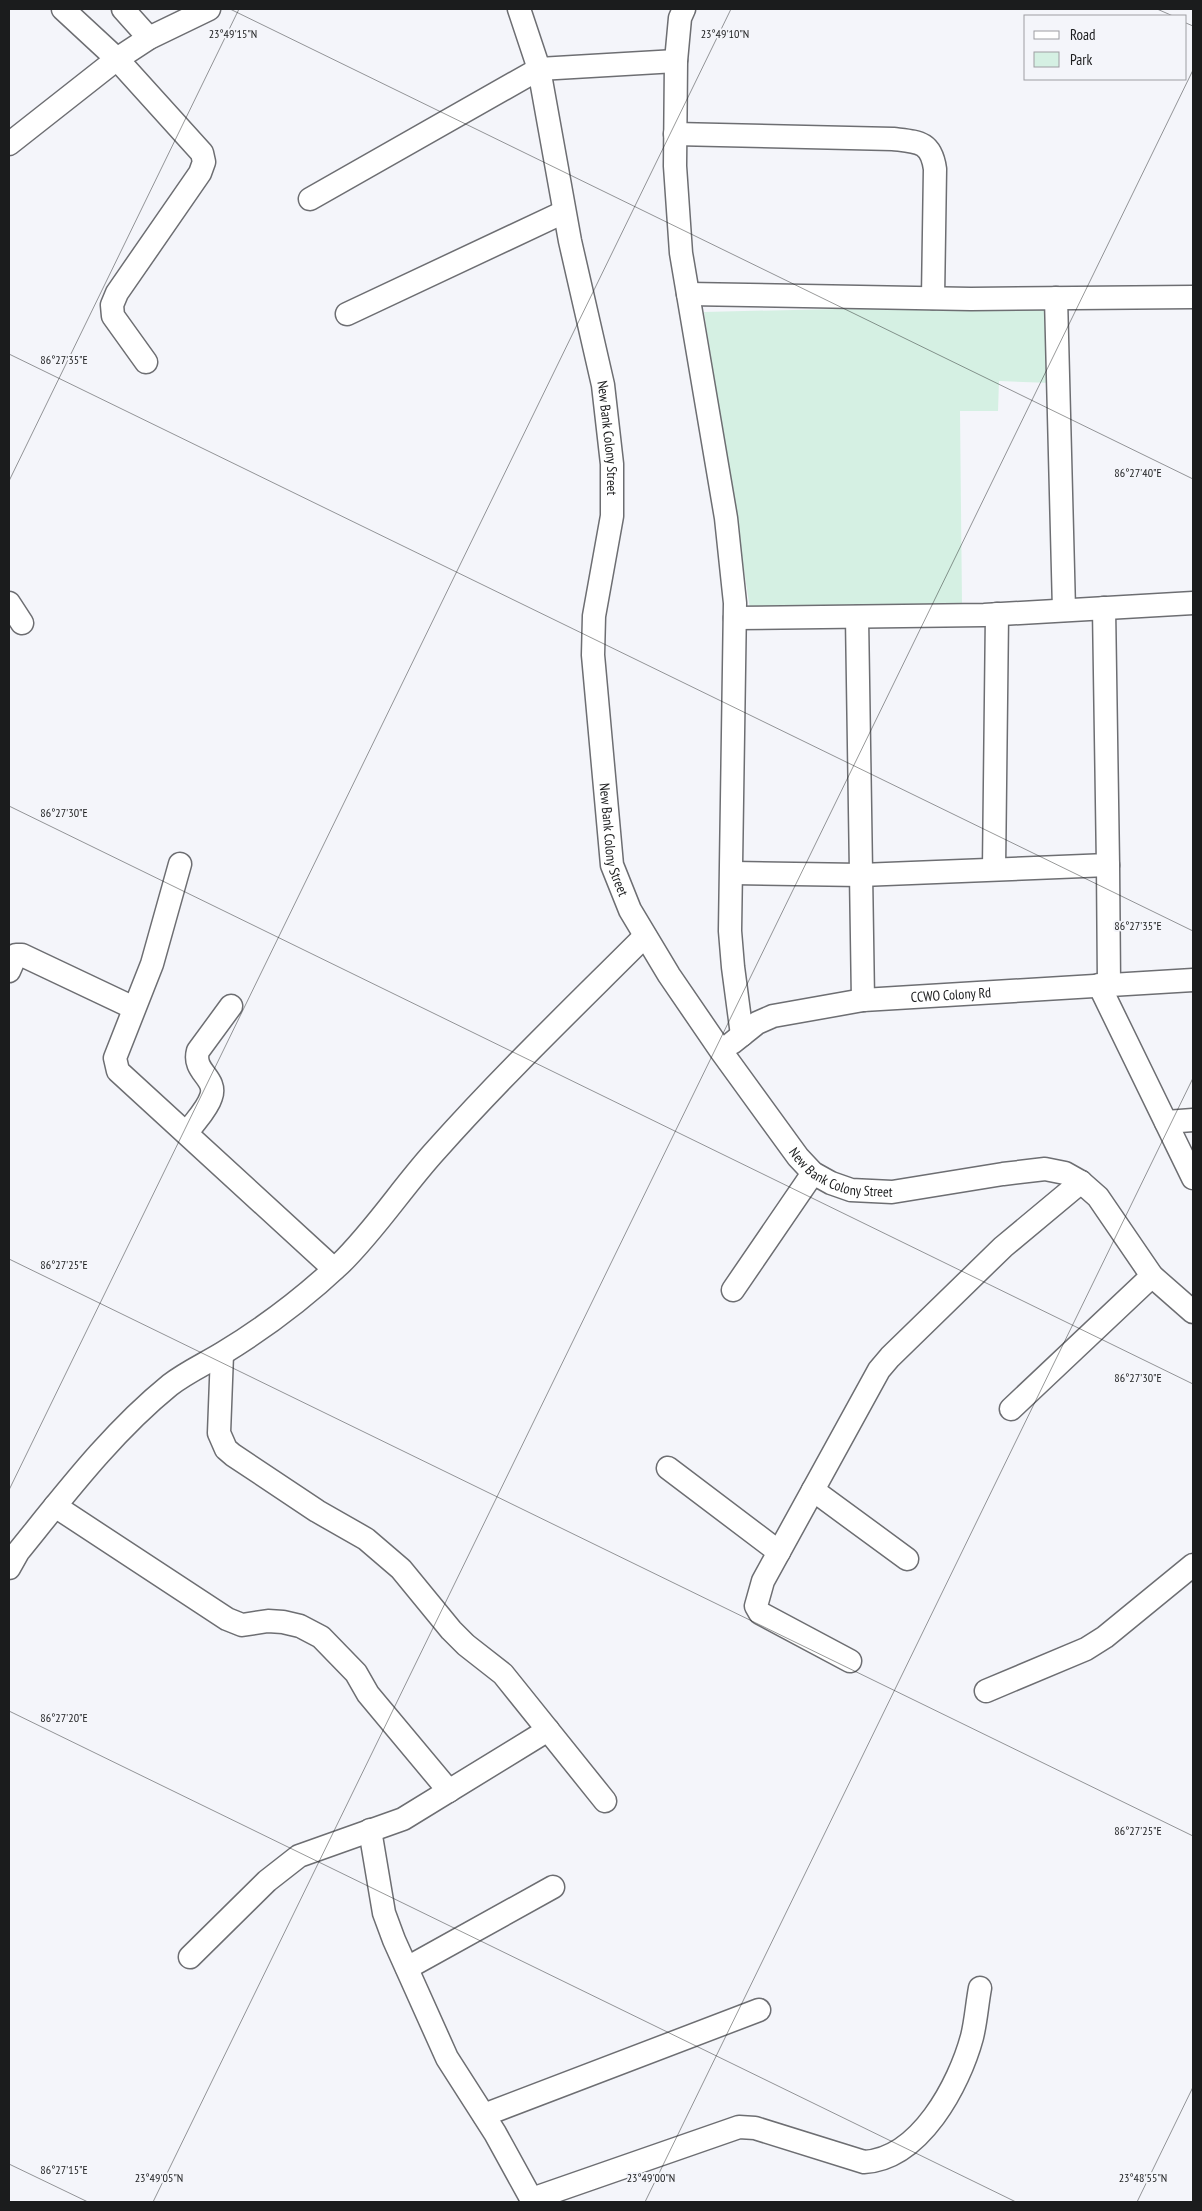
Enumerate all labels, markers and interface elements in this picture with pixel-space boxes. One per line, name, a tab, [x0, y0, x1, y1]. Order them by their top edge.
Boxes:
legend	[1024, 15, 1187, 80]
text: Road	[1070, 25, 1096, 44]
text: 23°49'15"N	[209, 26, 257, 41]
text: 23°49'10"N	[701, 26, 749, 41]
text: Park	[1070, 50, 1092, 69]
text: 86°27'35"E	[40, 352, 88, 367]
street label: New Bank Colony Street	[593, 379, 621, 495]
text: 86°27'40"E	[1114, 465, 1162, 480]
street label: New Bank Colony Street	[596, 782, 633, 899]
text: 86°27'30"E	[40, 805, 88, 820]
text: 86°27'35"E	[1114, 918, 1162, 933]
street label: CCWO Colony Rd	[910, 983, 992, 1006]
street label: New Bank Colony Street	[785, 1144, 893, 1201]
text: 86°27'25"E	[40, 1257, 88, 1272]
text: 86°27'30"E	[1114, 1370, 1162, 1385]
text: 86°27'20"E	[40, 1710, 88, 1725]
text: 86°27'25"E	[1114, 1823, 1162, 1838]
text: 86°27'15"E	[40, 2162, 88, 2177]
text: 23°49'05"N	[135, 2170, 183, 2185]
text: 23°49'00"N	[627, 2170, 675, 2185]
text: 23°48'55"N	[1119, 2170, 1167, 2185]

